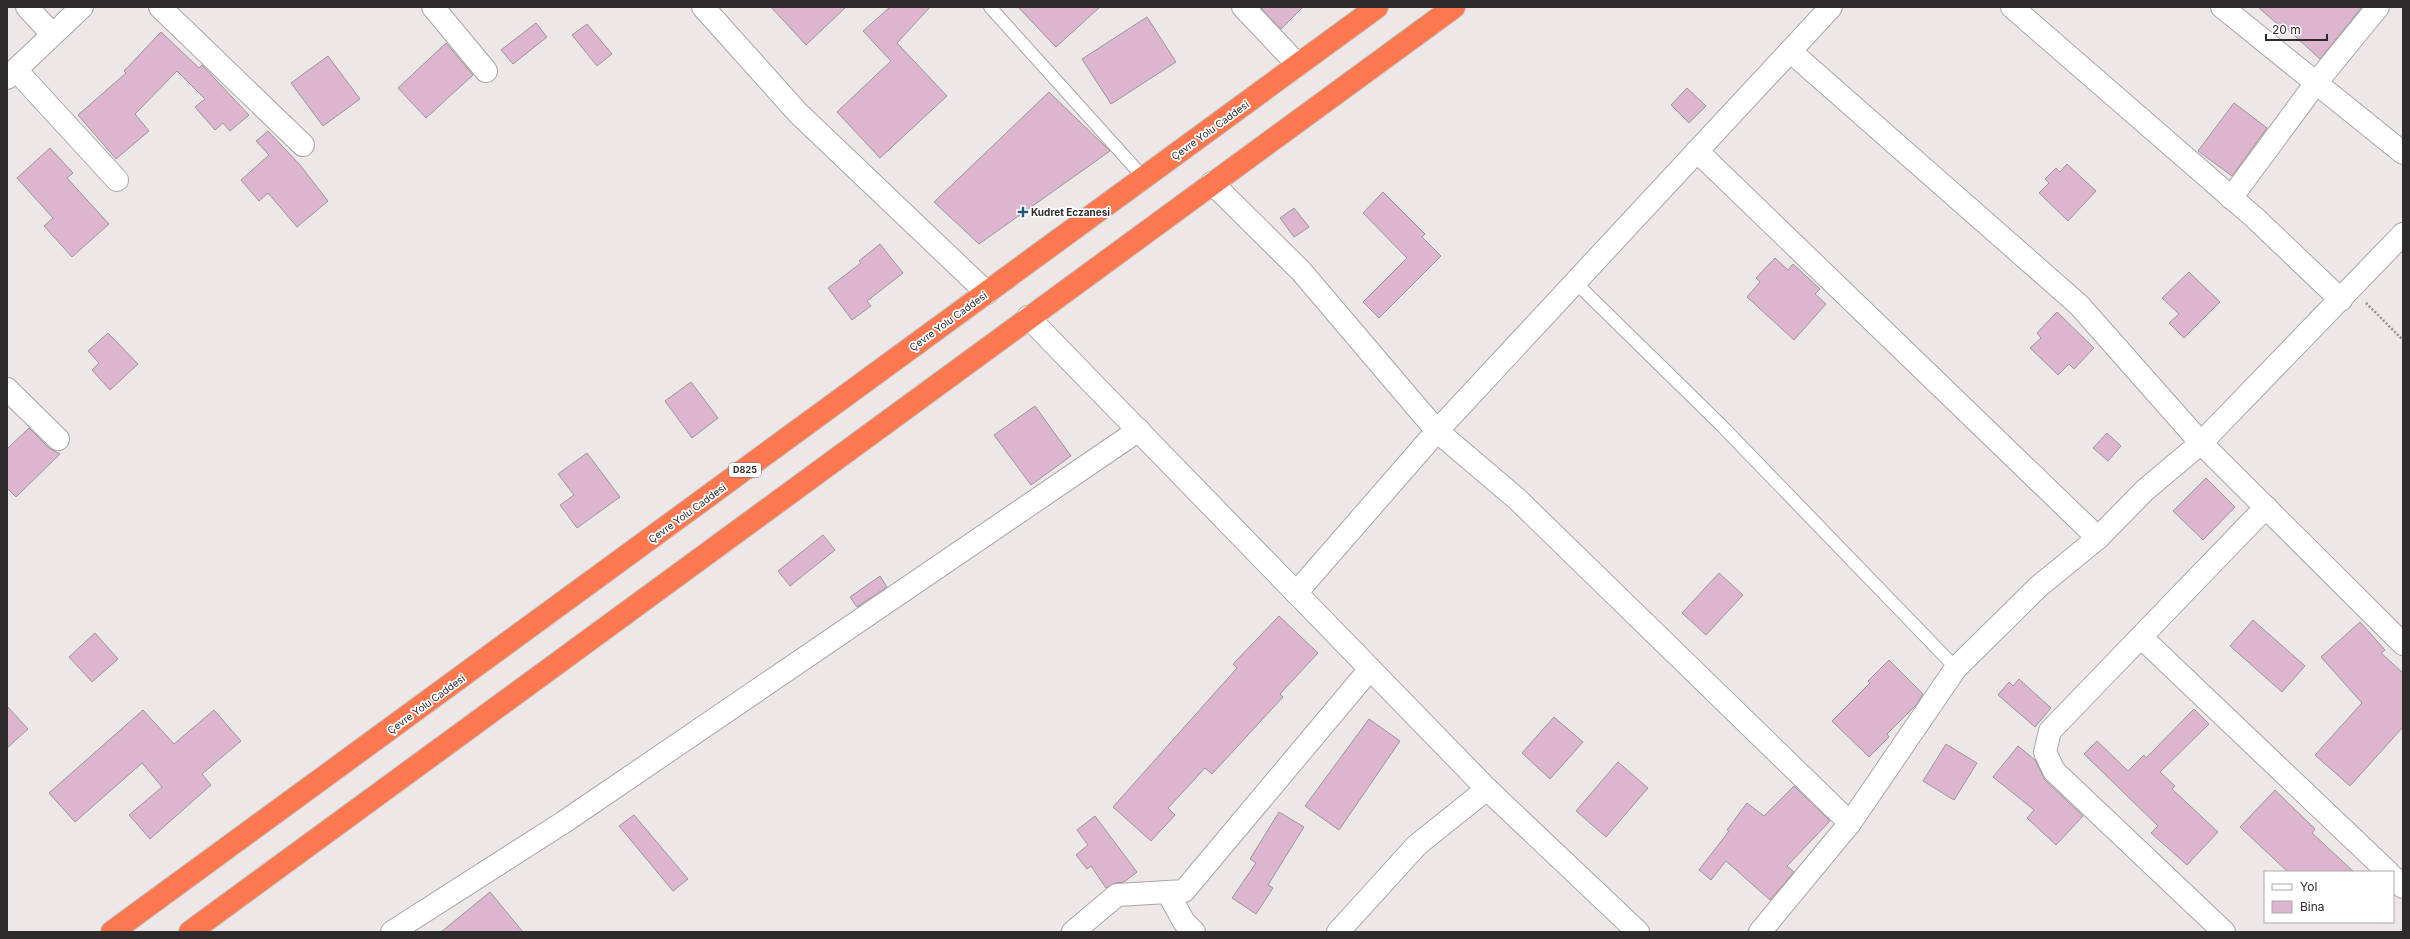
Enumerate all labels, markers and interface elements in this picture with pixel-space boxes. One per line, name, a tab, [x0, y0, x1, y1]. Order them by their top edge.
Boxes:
scale bar	[2266, 16, 2327, 42]
text: 20 m	[2272, 22, 2301, 37]
street label: Çevre Yolu Caddesi	[1169, 98, 1251, 162]
place label: Kudret Eczanesi	[1031, 206, 1110, 218]
marker: Kudret Eczanesi	[1018, 207, 1028, 217]
street label: Çevre Yolu Caddesi	[907, 289, 989, 353]
road number: D825	[729, 463, 761, 477]
street label: Çevre Yolu Caddesi	[646, 481, 728, 545]
street label: Çevre Yolu Caddesi	[385, 672, 467, 736]
legend	[2264, 871, 2394, 923]
text: Yol	[2300, 879, 2317, 894]
text: Bina	[2300, 899, 2325, 914]

